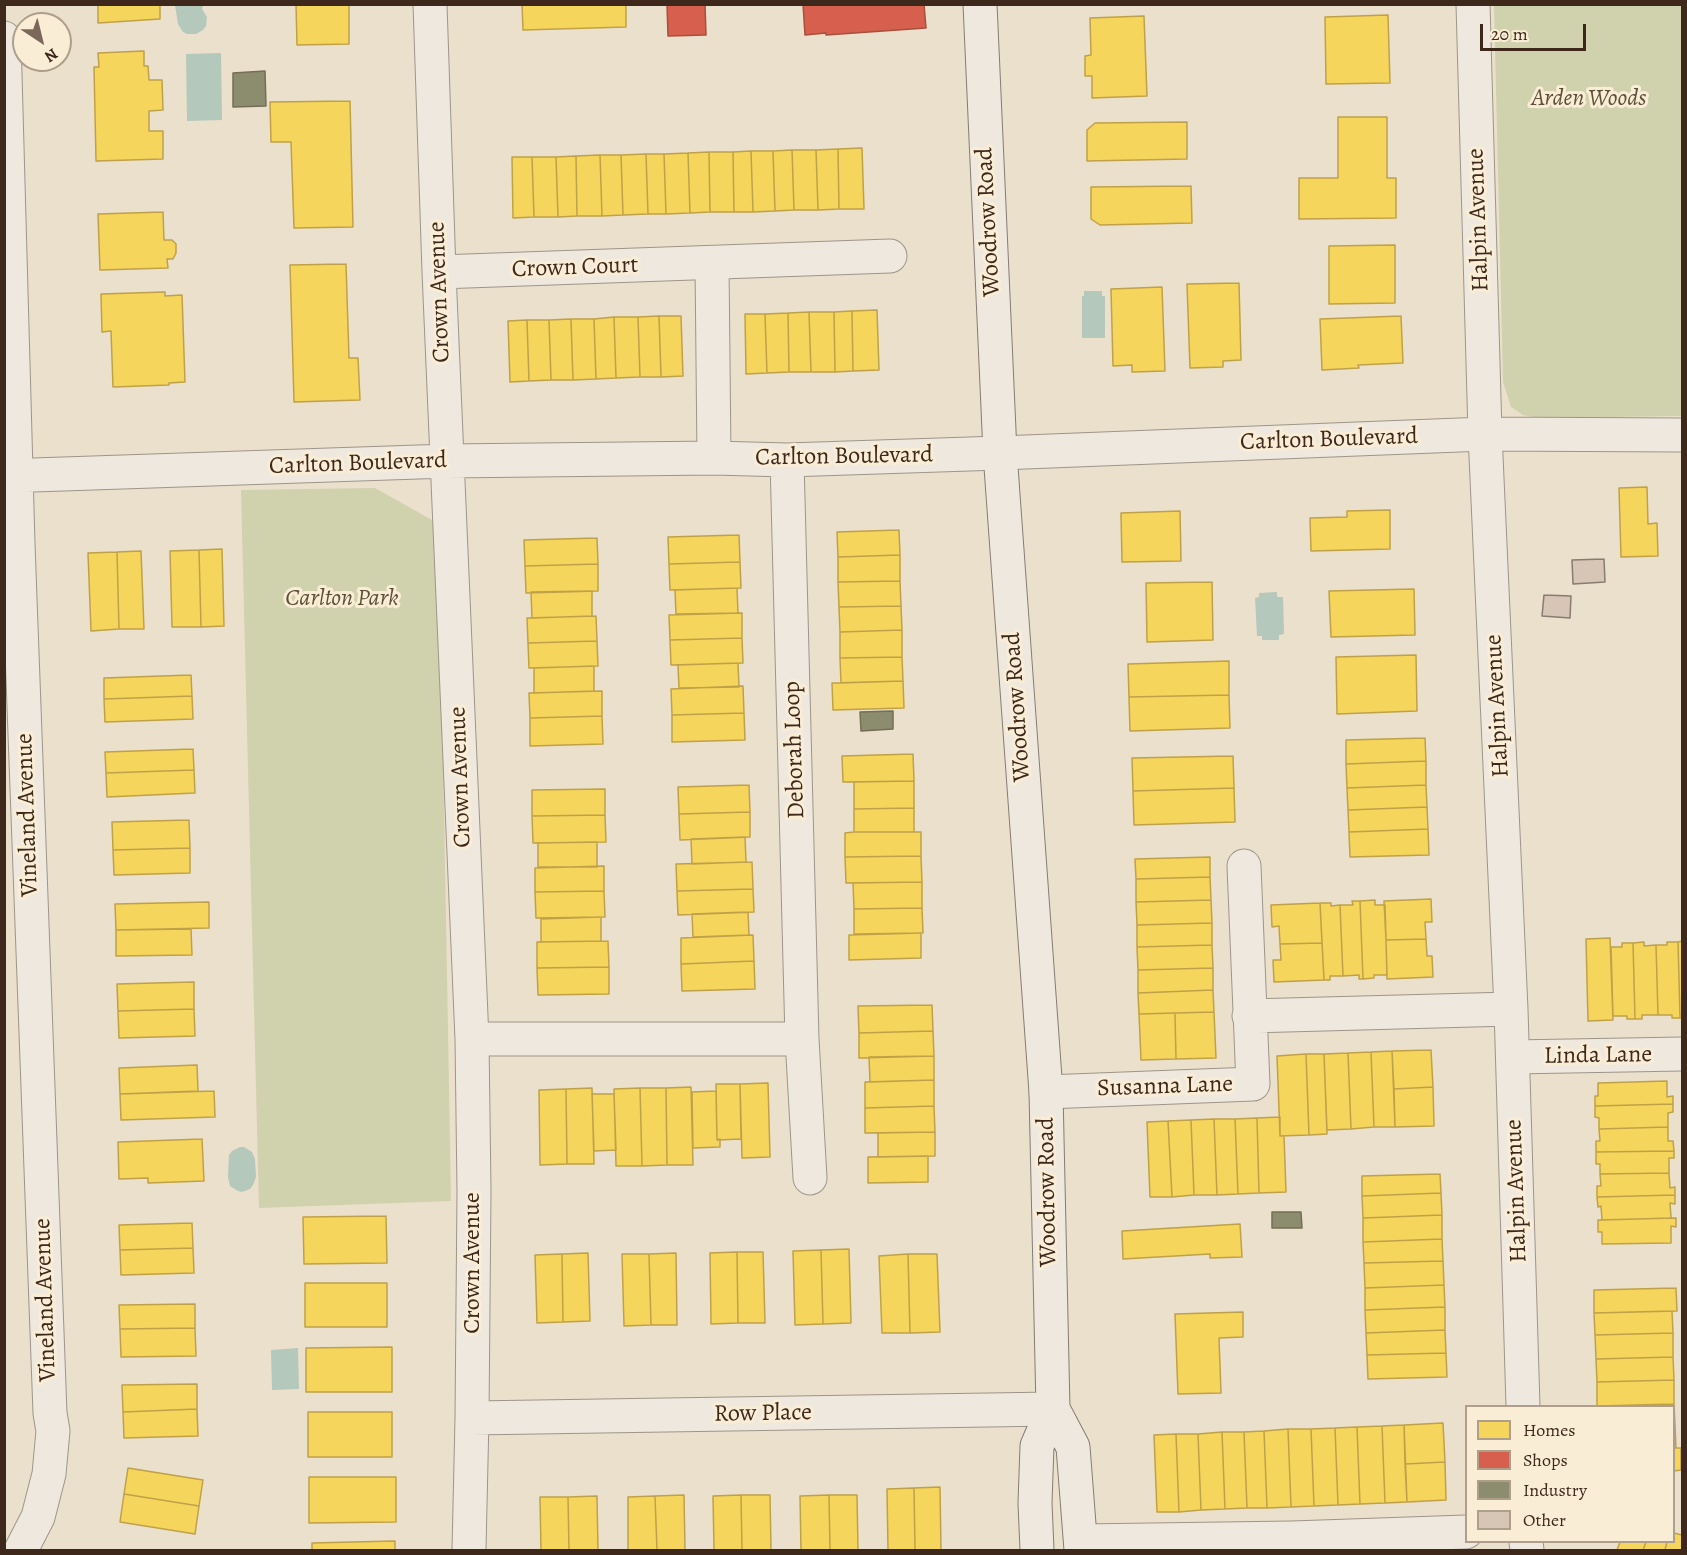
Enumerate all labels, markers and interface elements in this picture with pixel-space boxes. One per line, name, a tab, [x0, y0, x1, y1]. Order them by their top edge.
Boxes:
north arrow	[12, 12, 72, 72]
scale bar	[1483, 12, 1590, 50]
text: 20 m	[1491, 22, 1528, 46]
text: N	[40, 43, 62, 67]
park label: Arden Woods	[1532, 85, 1646, 113]
street label: Woodrow Road	[971, 147, 1007, 297]
street label: Halpin Avenue	[1462, 148, 1496, 292]
street label: Crown Avenue	[423, 221, 457, 363]
street label: Crown Court	[511, 251, 639, 285]
street label: Carlton Boulevard	[1240, 423, 1418, 457]
street label: Carlton Boulevard	[755, 441, 933, 473]
street label: Carlton Boulevard	[269, 447, 447, 481]
park label: Carlton Park	[285, 585, 399, 613]
street label: Woodrow Road	[998, 631, 1038, 783]
street label: Halpin Avenue	[1480, 634, 1516, 778]
street label: Deborah Loop	[778, 680, 812, 820]
street label: Crown Avenue	[444, 706, 478, 848]
street label: Vineland Avenue	[11, 733, 45, 897]
street label: Linda Lane	[1544, 1041, 1652, 1071]
street label: Susanna Lane	[1097, 1070, 1233, 1104]
street label: Woodrow Road	[1032, 1117, 1064, 1267]
street label: Halpin Avenue	[1500, 1119, 1534, 1263]
street label: Crown Avenue	[459, 1192, 487, 1334]
street label: Vineland Avenue	[29, 1218, 63, 1382]
street label: Row Place	[714, 1399, 812, 1429]
legend	[1465, 1405, 1675, 1543]
text: Homes	[1523, 1418, 1575, 1442]
text: Shops	[1523, 1448, 1568, 1472]
text: Industry	[1523, 1478, 1587, 1502]
text: Other	[1523, 1508, 1566, 1532]

